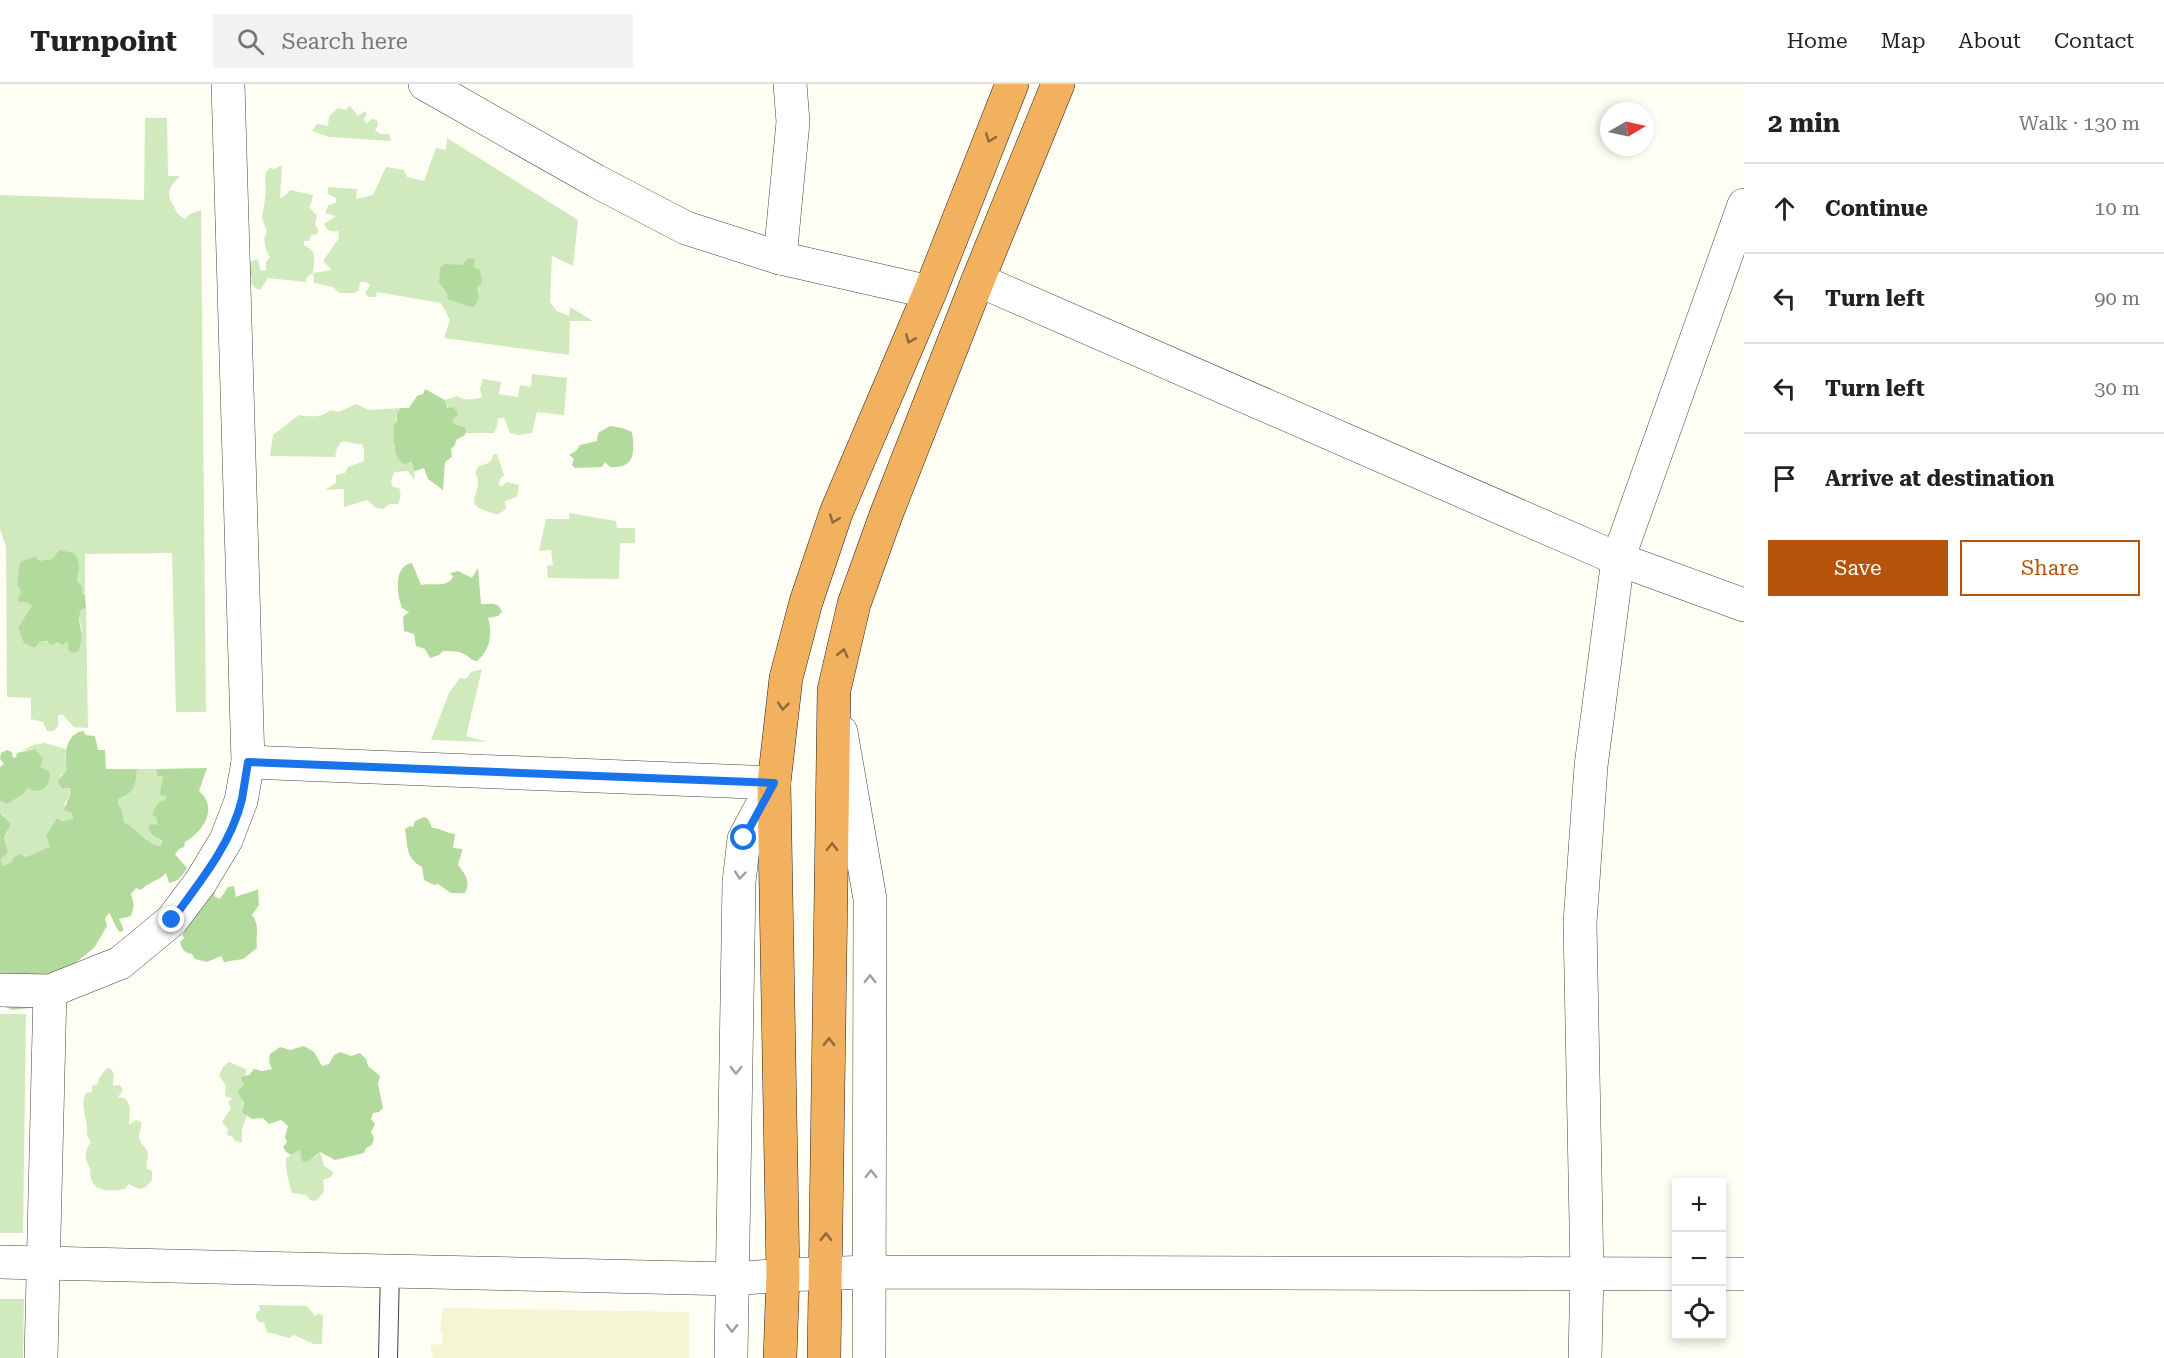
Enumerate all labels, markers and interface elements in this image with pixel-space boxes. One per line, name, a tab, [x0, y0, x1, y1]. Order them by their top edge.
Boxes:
search box	[213, 14, 633, 68]
text: Turnpoint	[30, 25, 177, 58]
icon: search	[234, 25, 267, 58]
text: Search here	[282, 29, 408, 54]
text: Home	[1787, 29, 1848, 53]
text: Map	[1881, 29, 1926, 53]
text: About	[1959, 29, 2021, 53]
text: Contact	[2054, 29, 2134, 53]
north arrow	[1600, 102, 1654, 156]
text: 2 min	[1768, 108, 1840, 138]
text: Walk · 130 m	[2019, 111, 2140, 135]
one-way arrow	[985, 133, 998, 143]
icon: ahead	[1768, 192, 1801, 225]
text: Continue	[1825, 196, 1928, 221]
text: 10 m	[2094, 196, 2140, 220]
icon: left	[1768, 282, 1801, 315]
text: Turn left	[1825, 286, 1925, 311]
text: 90 m	[2094, 286, 2140, 310]
one-way arrow	[905, 333, 917, 344]
icon: left	[1768, 372, 1801, 405]
text: Turn left	[1825, 376, 1925, 401]
text: 30 m	[2094, 376, 2140, 400]
icon: arrive	[1768, 462, 1801, 495]
text: Arrive at destination	[1825, 466, 2054, 491]
one-way arrow	[829, 513, 842, 524]
button: Save	[1768, 540, 1948, 596]
button: Share	[1960, 540, 2140, 596]
one-way arrow	[835, 648, 848, 658]
one-way arrow	[777, 702, 790, 711]
route start	[730, 824, 756, 850]
one-way arrow	[826, 842, 838, 851]
one-way arrow	[734, 871, 747, 880]
route end	[158, 906, 184, 932]
one-way arrow	[864, 974, 876, 983]
one-way arrow	[823, 1037, 835, 1046]
one-way arrow	[730, 1066, 742, 1075]
one-way arrow	[865, 1169, 877, 1178]
map controls	[1672, 1178, 1726, 1340]
button: +	[1672, 1178, 1726, 1232]
one-way arrow	[820, 1232, 832, 1241]
button: −	[1672, 1232, 1726, 1286]
button: locate	[1672, 1286, 1726, 1340]
one-way arrow	[725, 1324, 738, 1333]

